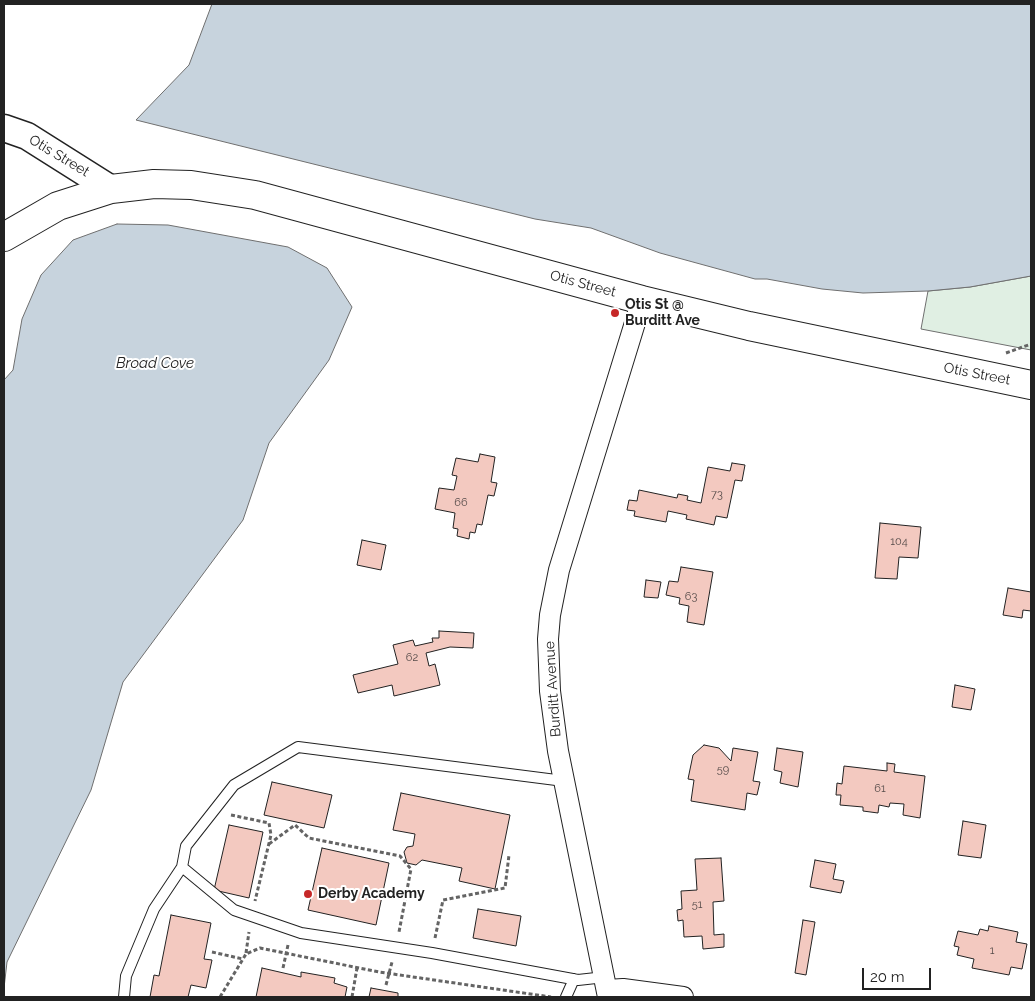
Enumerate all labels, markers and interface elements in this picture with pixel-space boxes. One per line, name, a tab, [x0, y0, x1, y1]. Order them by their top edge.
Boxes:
street label: Otis Street	[26, 131, 92, 181]
street label: Otis Street	[548, 267, 618, 301]
place label: Otis St @ Burditt Ave	[625, 297, 700, 330]
marker: Otis St @ Burditt Ave	[609, 307, 621, 319]
water label: Broad Cove	[116, 354, 194, 372]
street label: Otis Street	[942, 359, 1012, 389]
house number: 73	[711, 488, 723, 502]
house number: 66	[454, 496, 468, 510]
house number: 104	[890, 535, 908, 549]
house number: 63	[685, 590, 697, 604]
street label: Burditt Avenue	[541, 640, 565, 738]
house number: 62	[406, 651, 418, 665]
house number: 59	[717, 763, 729, 777]
house number: 61	[874, 782, 886, 796]
place label: Derby Academy	[318, 886, 425, 902]
marker: Derby Academy	[302, 888, 314, 900]
house number: 51	[692, 898, 702, 912]
house number: 1	[990, 944, 994, 958]
scale bar	[865, 958, 934, 990]
text: 20 m	[870, 968, 905, 986]

